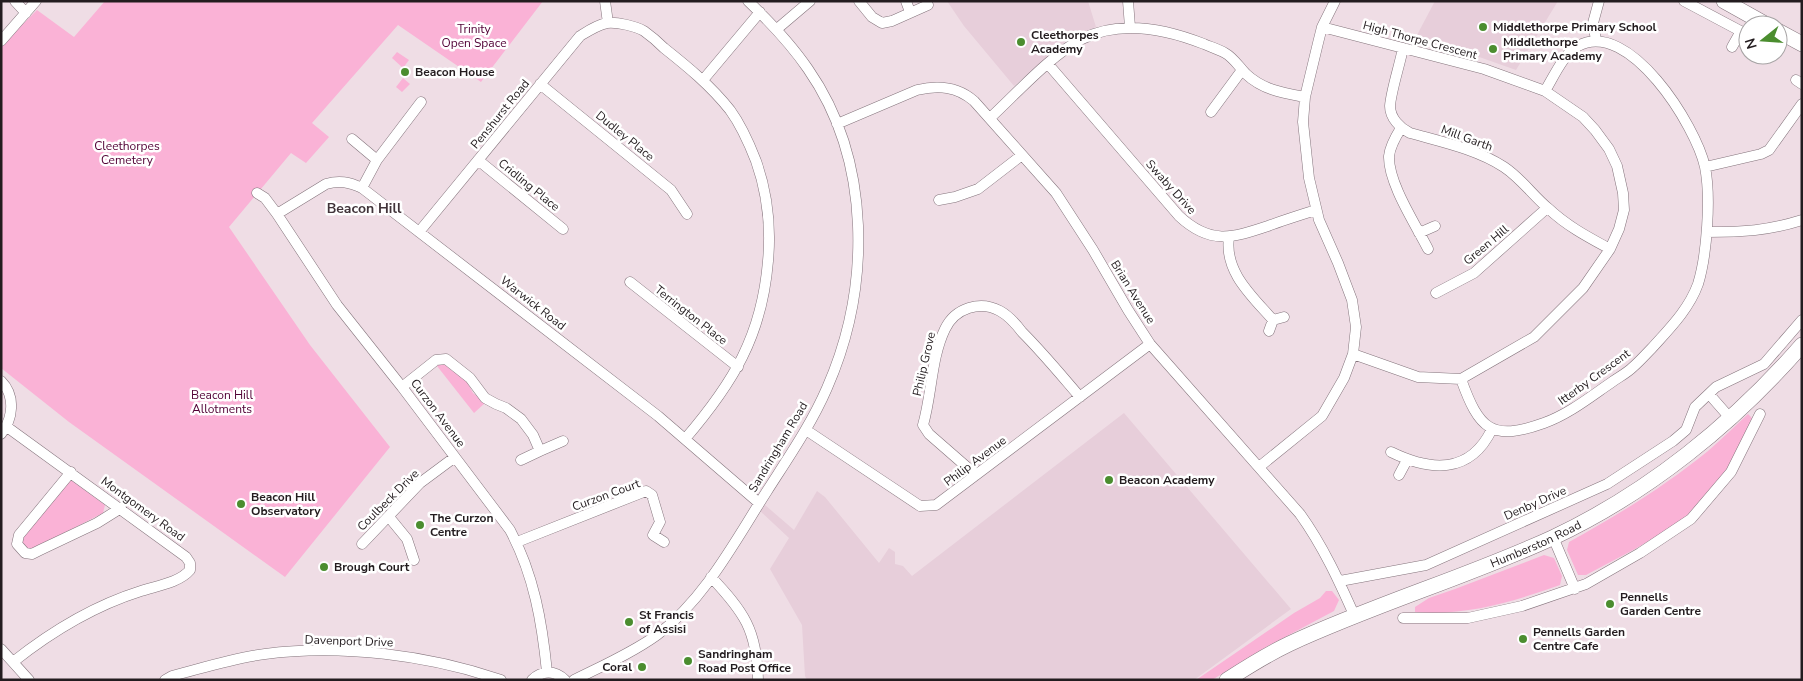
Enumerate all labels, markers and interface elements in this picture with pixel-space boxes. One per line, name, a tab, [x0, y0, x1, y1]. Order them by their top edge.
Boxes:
north arrow	[1738, 15, 1788, 65]
street label: High Thorpe Crescent	[1361, 17, 1480, 63]
place label: Middlethorpe Primary School	[1493, 19, 1657, 35]
park label: Trinity Open Space	[441, 21, 507, 51]
marker: Middlethorpe Primary School	[1477, 21, 1489, 33]
place label: Cleethorpes Academy	[1031, 27, 1099, 57]
place label: Middlethorpe Primary Academy	[1503, 34, 1602, 64]
marker: Cleethorpes Academy	[1015, 36, 1027, 48]
text: N	[1740, 36, 1762, 51]
marker: Middlethorpe Primary Academy	[1487, 43, 1499, 55]
place label: Beacon House	[415, 64, 495, 80]
marker: Beacon House	[399, 66, 411, 78]
street label: Penshurst Road	[467, 76, 533, 152]
street label: Dudley Place	[592, 107, 658, 165]
street label: Mill Garth	[1439, 121, 1495, 155]
park label: Cleethorpes Cemetery	[94, 138, 160, 168]
street label: Cridling Place	[495, 155, 563, 215]
street label: Swaby Drive	[1142, 156, 1200, 218]
district label: Beacon Hill	[327, 199, 402, 218]
street label: Green Hill	[1460, 221, 1512, 269]
street label: Brian Avenue	[1107, 257, 1159, 327]
street label: Warwick Road	[497, 272, 569, 334]
street label: Terrington Place	[651, 282, 731, 348]
street label: Philip Grove	[909, 330, 939, 398]
street label: Itterby Crescent	[1555, 345, 1634, 409]
street label: Curzon Avenue	[407, 376, 469, 450]
park label: Beacon Hill Allotments	[191, 387, 253, 417]
street label: Sandringham Road	[745, 399, 811, 495]
street label: Philip Avenue	[940, 432, 1010, 490]
street label: Coulbeck Drive	[354, 466, 422, 534]
place label: Beacon Academy	[1119, 472, 1215, 488]
street label: Montgomery Road	[98, 473, 188, 545]
marker: Beacon Academy	[1103, 474, 1115, 486]
street label: Curzon Court	[570, 475, 643, 515]
street label: Denby Drive	[1501, 482, 1569, 524]
place label: Beacon Hill Observatory	[251, 489, 321, 519]
marker: Beacon Hill Observatory	[235, 498, 247, 510]
place label: The Curzon Centre	[430, 510, 493, 540]
street label: Humberston Road	[1488, 517, 1584, 571]
marker: The Curzon Centre	[414, 519, 426, 531]
place label: Brough Court	[334, 559, 410, 575]
marker: Brough Court	[318, 561, 330, 573]
place label: Pennells Garden Centre	[1620, 589, 1701, 619]
marker: Pennells Garden Centre	[1604, 598, 1616, 610]
place label: St Francis of Assisi	[639, 607, 694, 637]
marker: St Francis of Assisi	[623, 616, 635, 628]
place label: Pennells Garden Centre Cafe	[1533, 624, 1625, 654]
street label: Davenport Drive	[304, 631, 394, 651]
marker: Pennells Garden Centre Cafe	[1517, 633, 1529, 645]
place label: Sandringham Road Post Office	[698, 646, 791, 676]
marker: Sandringham Road Post Office	[682, 655, 694, 667]
place label: Coral	[602, 659, 632, 675]
marker: Coral	[636, 661, 648, 673]

